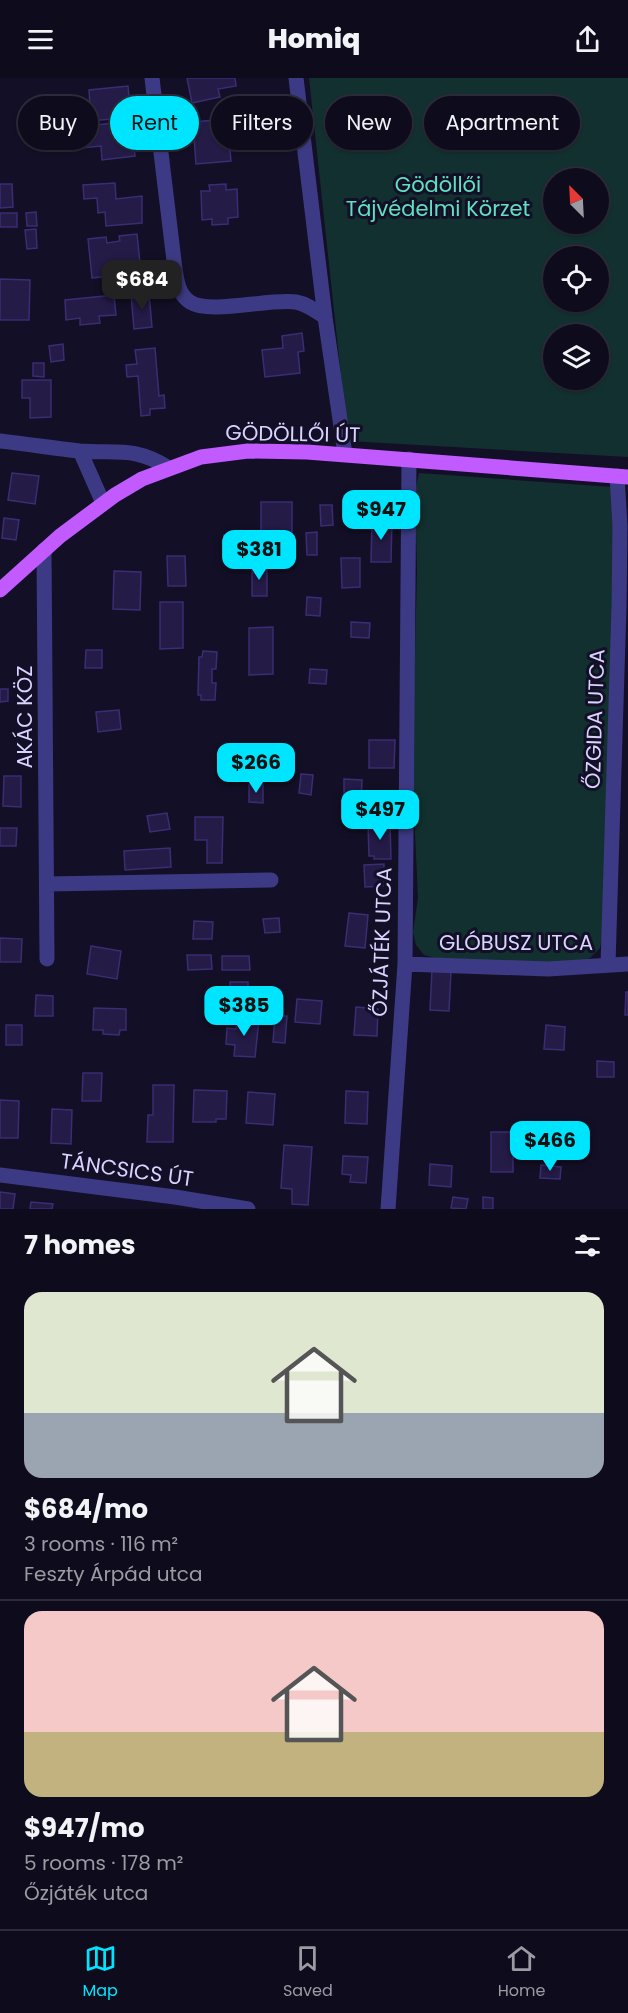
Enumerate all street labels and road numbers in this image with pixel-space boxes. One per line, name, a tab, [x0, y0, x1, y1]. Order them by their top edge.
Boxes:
street label: GÖDÖLLŐI ÚT	[225, 418, 361, 449]
street label: ŐZGIDA UTCA	[578, 649, 611, 789]
street label: AKÁC KÖZ	[10, 665, 39, 769]
street label: ŐZJÁTÉK UTCA	[364, 867, 399, 1017]
street label: GLÓBUSZ UTCA	[439, 928, 593, 957]
street label: TÁNCSICS ÚT	[59, 1146, 195, 1193]

